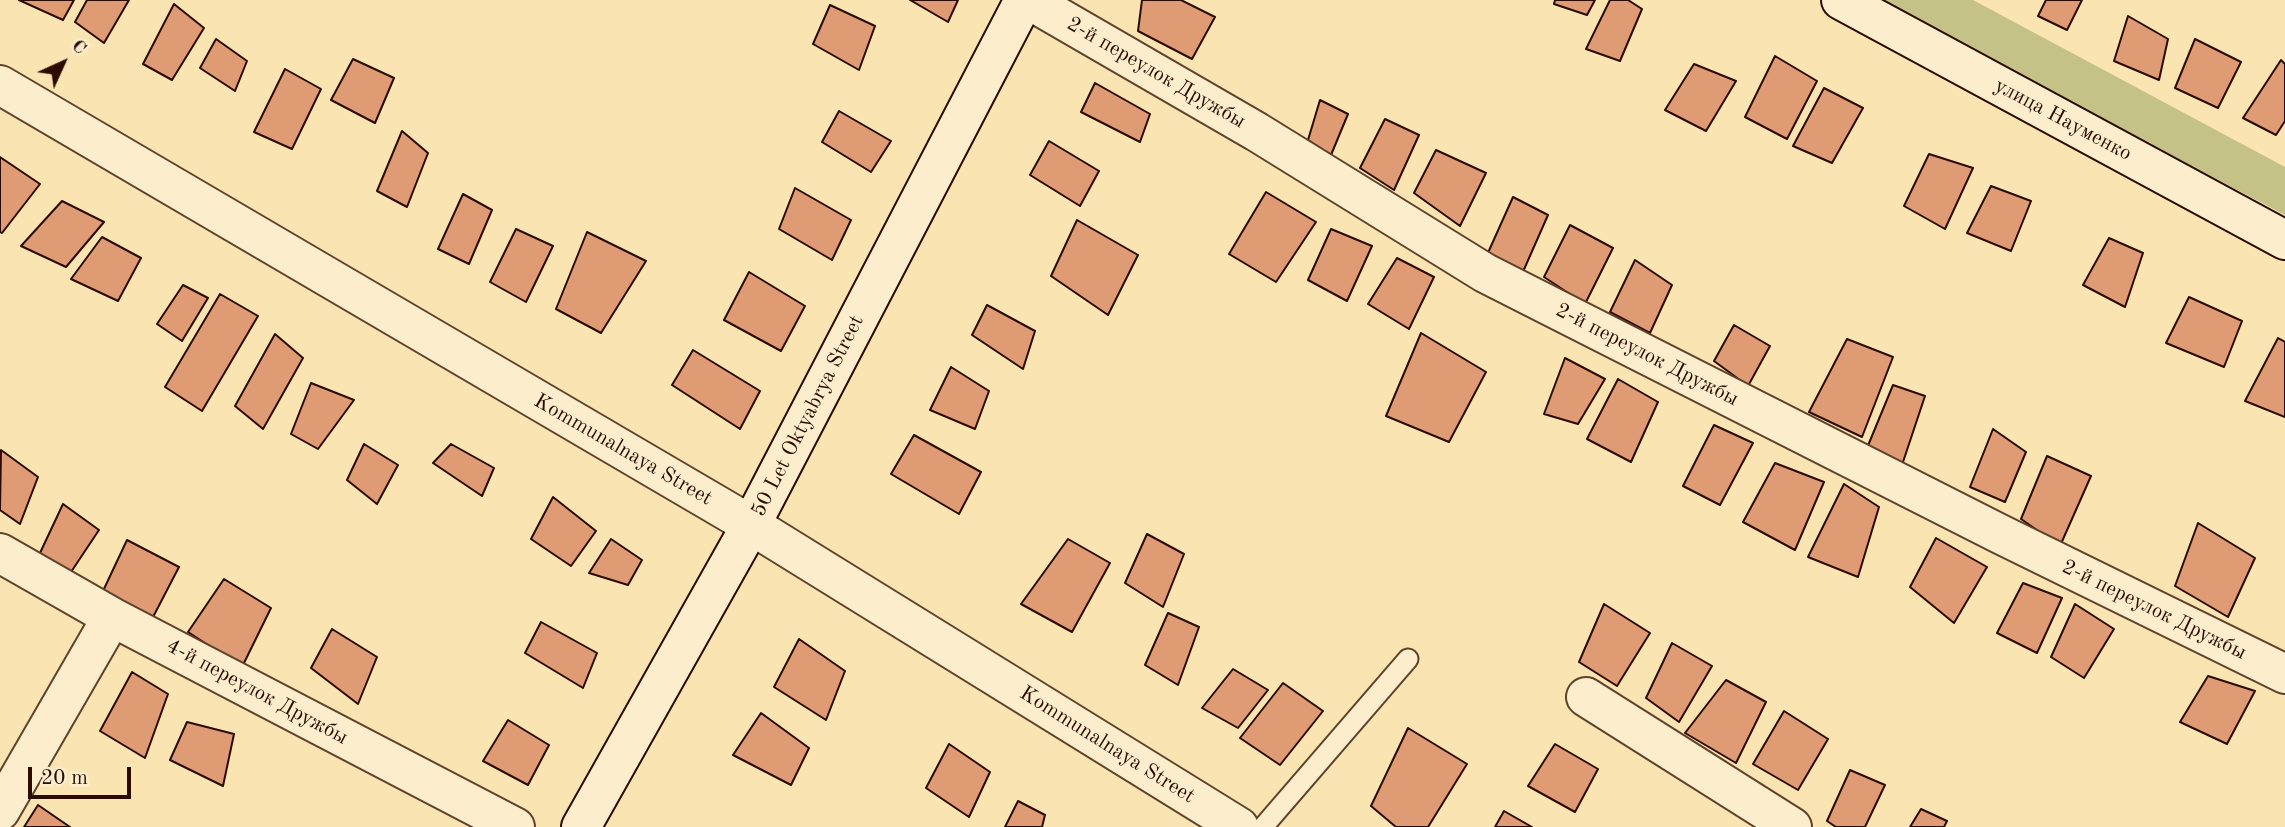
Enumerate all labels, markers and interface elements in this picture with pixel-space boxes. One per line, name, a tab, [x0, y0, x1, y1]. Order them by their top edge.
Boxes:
street label: 2-й переулок Дружбы	[1062, 12, 1250, 134]
north arrow	[28, 28, 98, 98]
text: С	[67, 37, 89, 59]
street label: улица Науменко	[1990, 73, 2136, 167]
street label: 2-й переулок Дружбы	[1551, 298, 1743, 412]
street label: 50 Let Oktyabrya Street	[746, 311, 870, 521]
street label: Kommunalnaya Street	[529, 389, 717, 511]
street label: 2-й переулок Дружбы	[2058, 554, 2250, 666]
street label: 4-й переулок Дружбы	[162, 633, 352, 751]
street label: Kommunalnaya Street	[1015, 681, 1199, 809]
scale bar	[32, 754, 135, 798]
text: 20 m	[41, 768, 88, 789]

